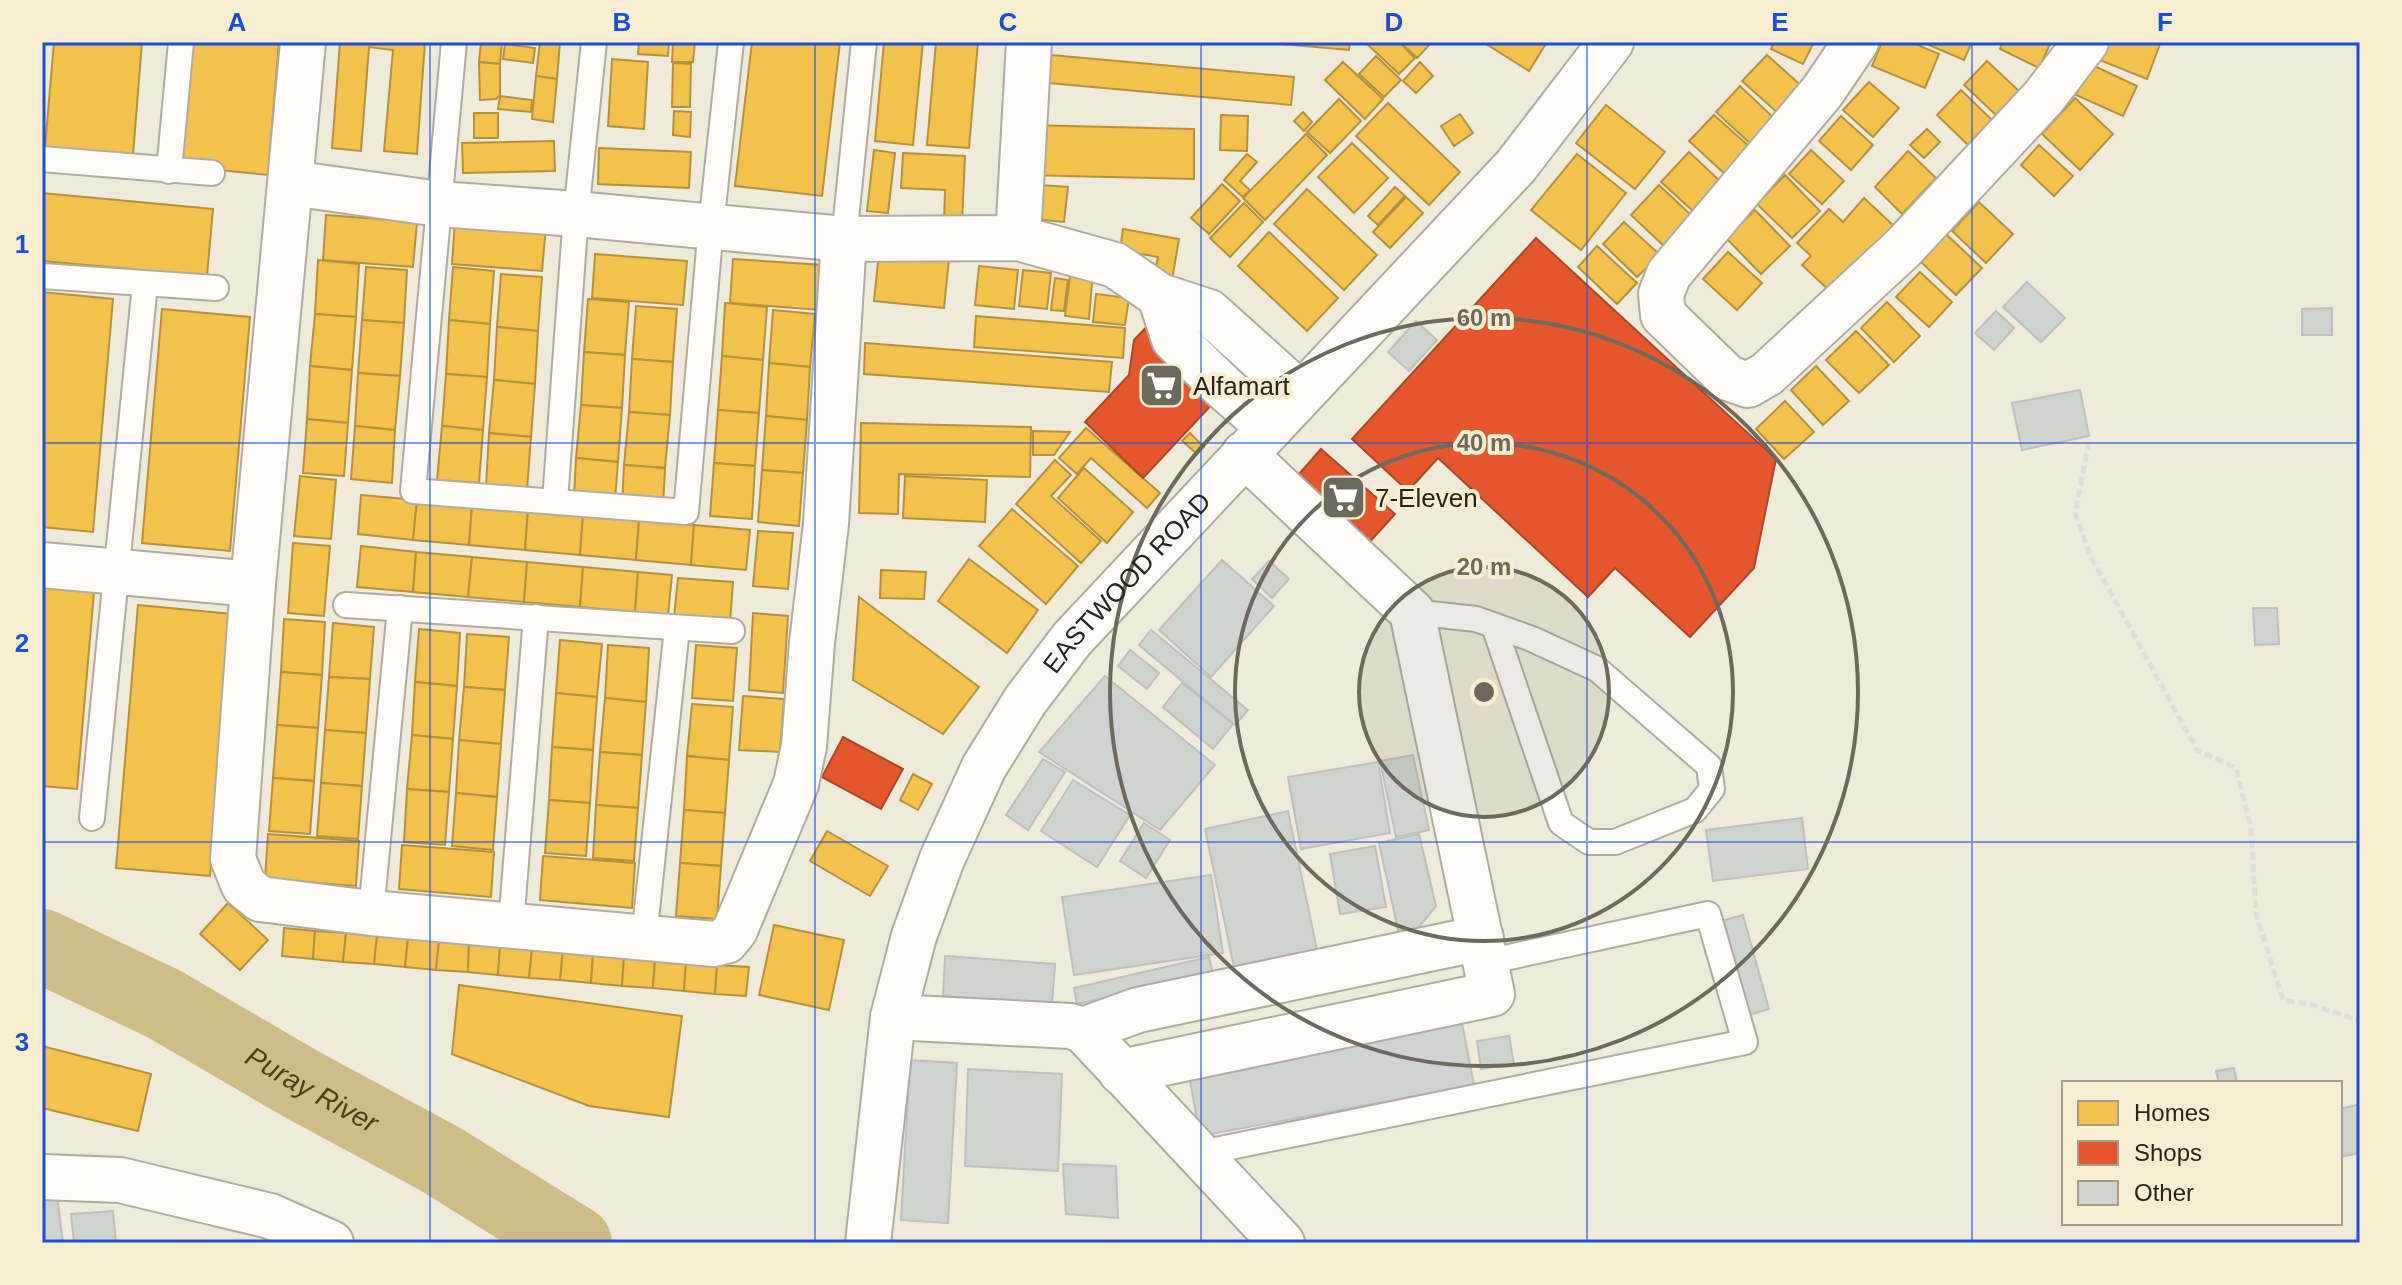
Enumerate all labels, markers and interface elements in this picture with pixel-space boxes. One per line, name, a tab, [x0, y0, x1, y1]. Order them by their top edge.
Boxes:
text: A	[228, 7, 247, 37]
text: B	[613, 7, 631, 37]
text: C	[999, 7, 1018, 37]
text: D	[1385, 7, 1403, 37]
text: E	[1771, 7, 1789, 37]
text: F	[2157, 7, 2173, 37]
text: 1	[15, 229, 29, 259]
text: 60 m	[1457, 304, 1511, 331]
supermarket icon: Alfamart	[1138, 362, 1186, 410]
place label: Alfamart	[1193, 371, 1291, 401]
text: 40 m	[1457, 429, 1511, 456]
supermarket icon: 7-Eleven	[1320, 474, 1368, 522]
place label: 7-Eleven	[1375, 483, 1478, 513]
street label: EASTWOOD ROAD	[1037, 486, 1217, 679]
text: 20 m	[1457, 553, 1511, 580]
text: 2	[15, 628, 29, 658]
centre of rings	[1470, 678, 1498, 706]
text: 3	[15, 1027, 29, 1057]
water label: Puray River	[240, 1040, 385, 1139]
legend	[2062, 1081, 2342, 1225]
text: Homes	[2134, 1099, 2210, 1126]
text: Shops	[2134, 1139, 2202, 1166]
text: Other	[2134, 1179, 2194, 1206]

